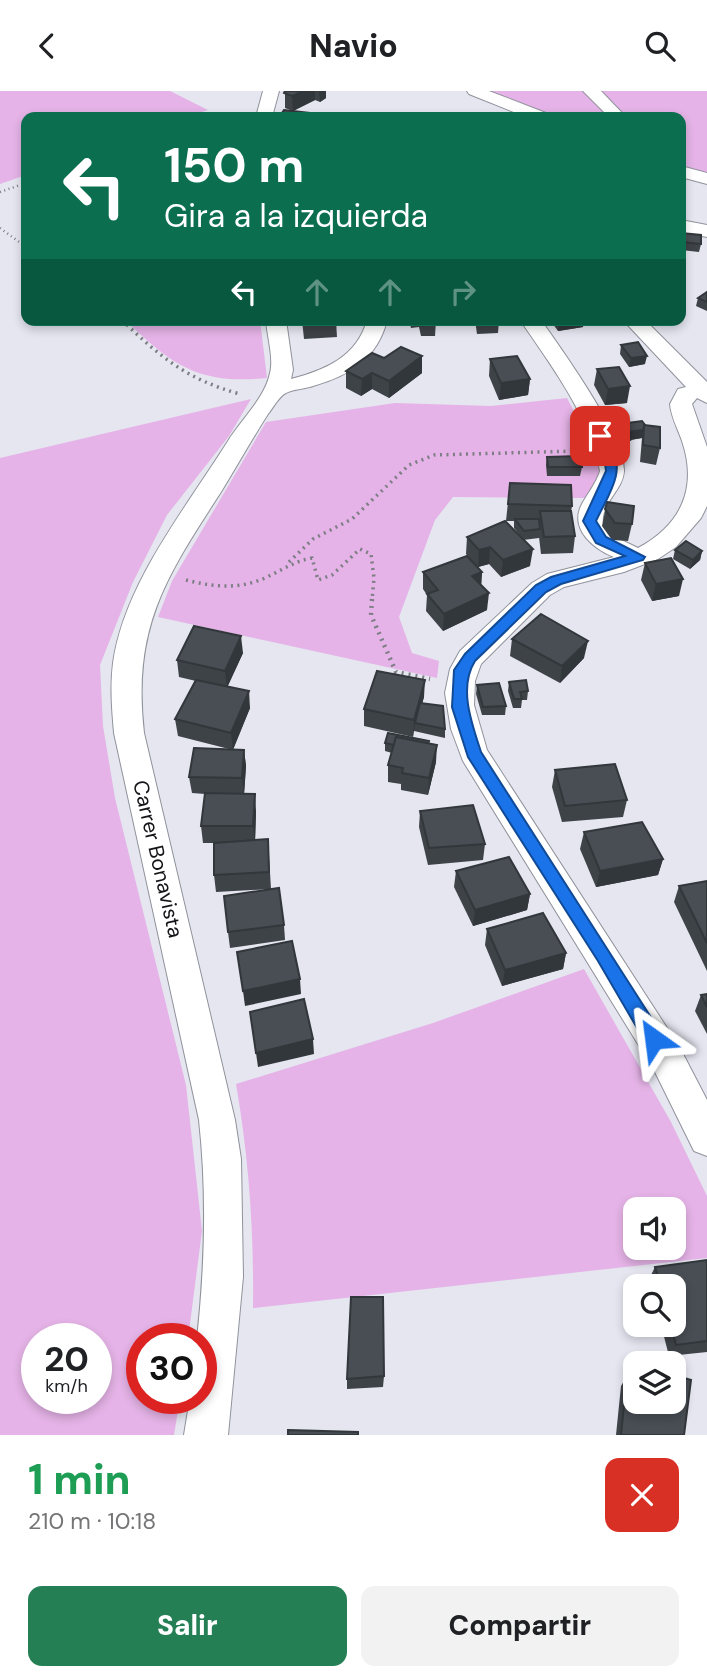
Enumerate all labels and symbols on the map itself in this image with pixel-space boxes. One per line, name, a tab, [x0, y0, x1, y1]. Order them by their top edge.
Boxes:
pin	[570, 406, 630, 466]
street label: Carrer Bonavista	[126, 777, 190, 941]
position arrow	[617, 1002, 691, 1076]
speed limit sign: 30	[126, 1323, 217, 1414]

